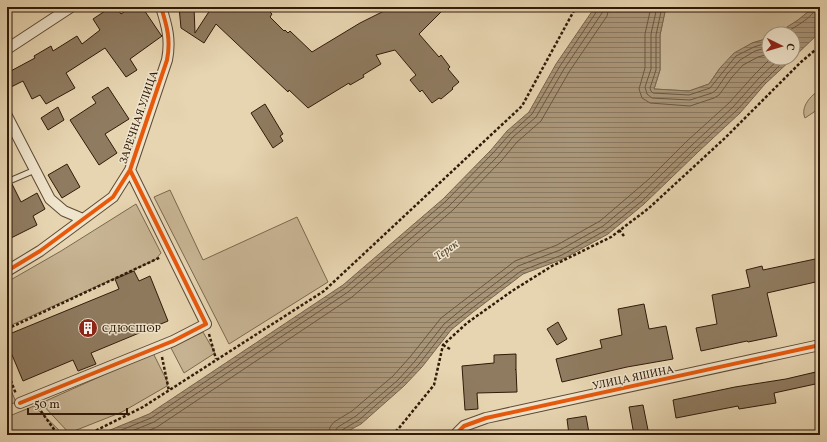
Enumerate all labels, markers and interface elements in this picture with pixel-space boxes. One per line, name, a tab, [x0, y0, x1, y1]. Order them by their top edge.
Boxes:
north arrow	[761, 26, 801, 66]
text: С	[782, 43, 797, 51]
street label: ЗАРЕЧНАЯ УЛИЦА	[116, 69, 163, 166]
water label: Терек	[431, 237, 462, 265]
building icon: СДЮСШОР	[77, 317, 99, 339]
place label: СДЮСШОР	[102, 322, 161, 337]
street label: УЛИЦА ЯШИНА	[591, 362, 676, 394]
scale bar	[28, 390, 127, 416]
text: 50 m	[34, 397, 60, 413]

